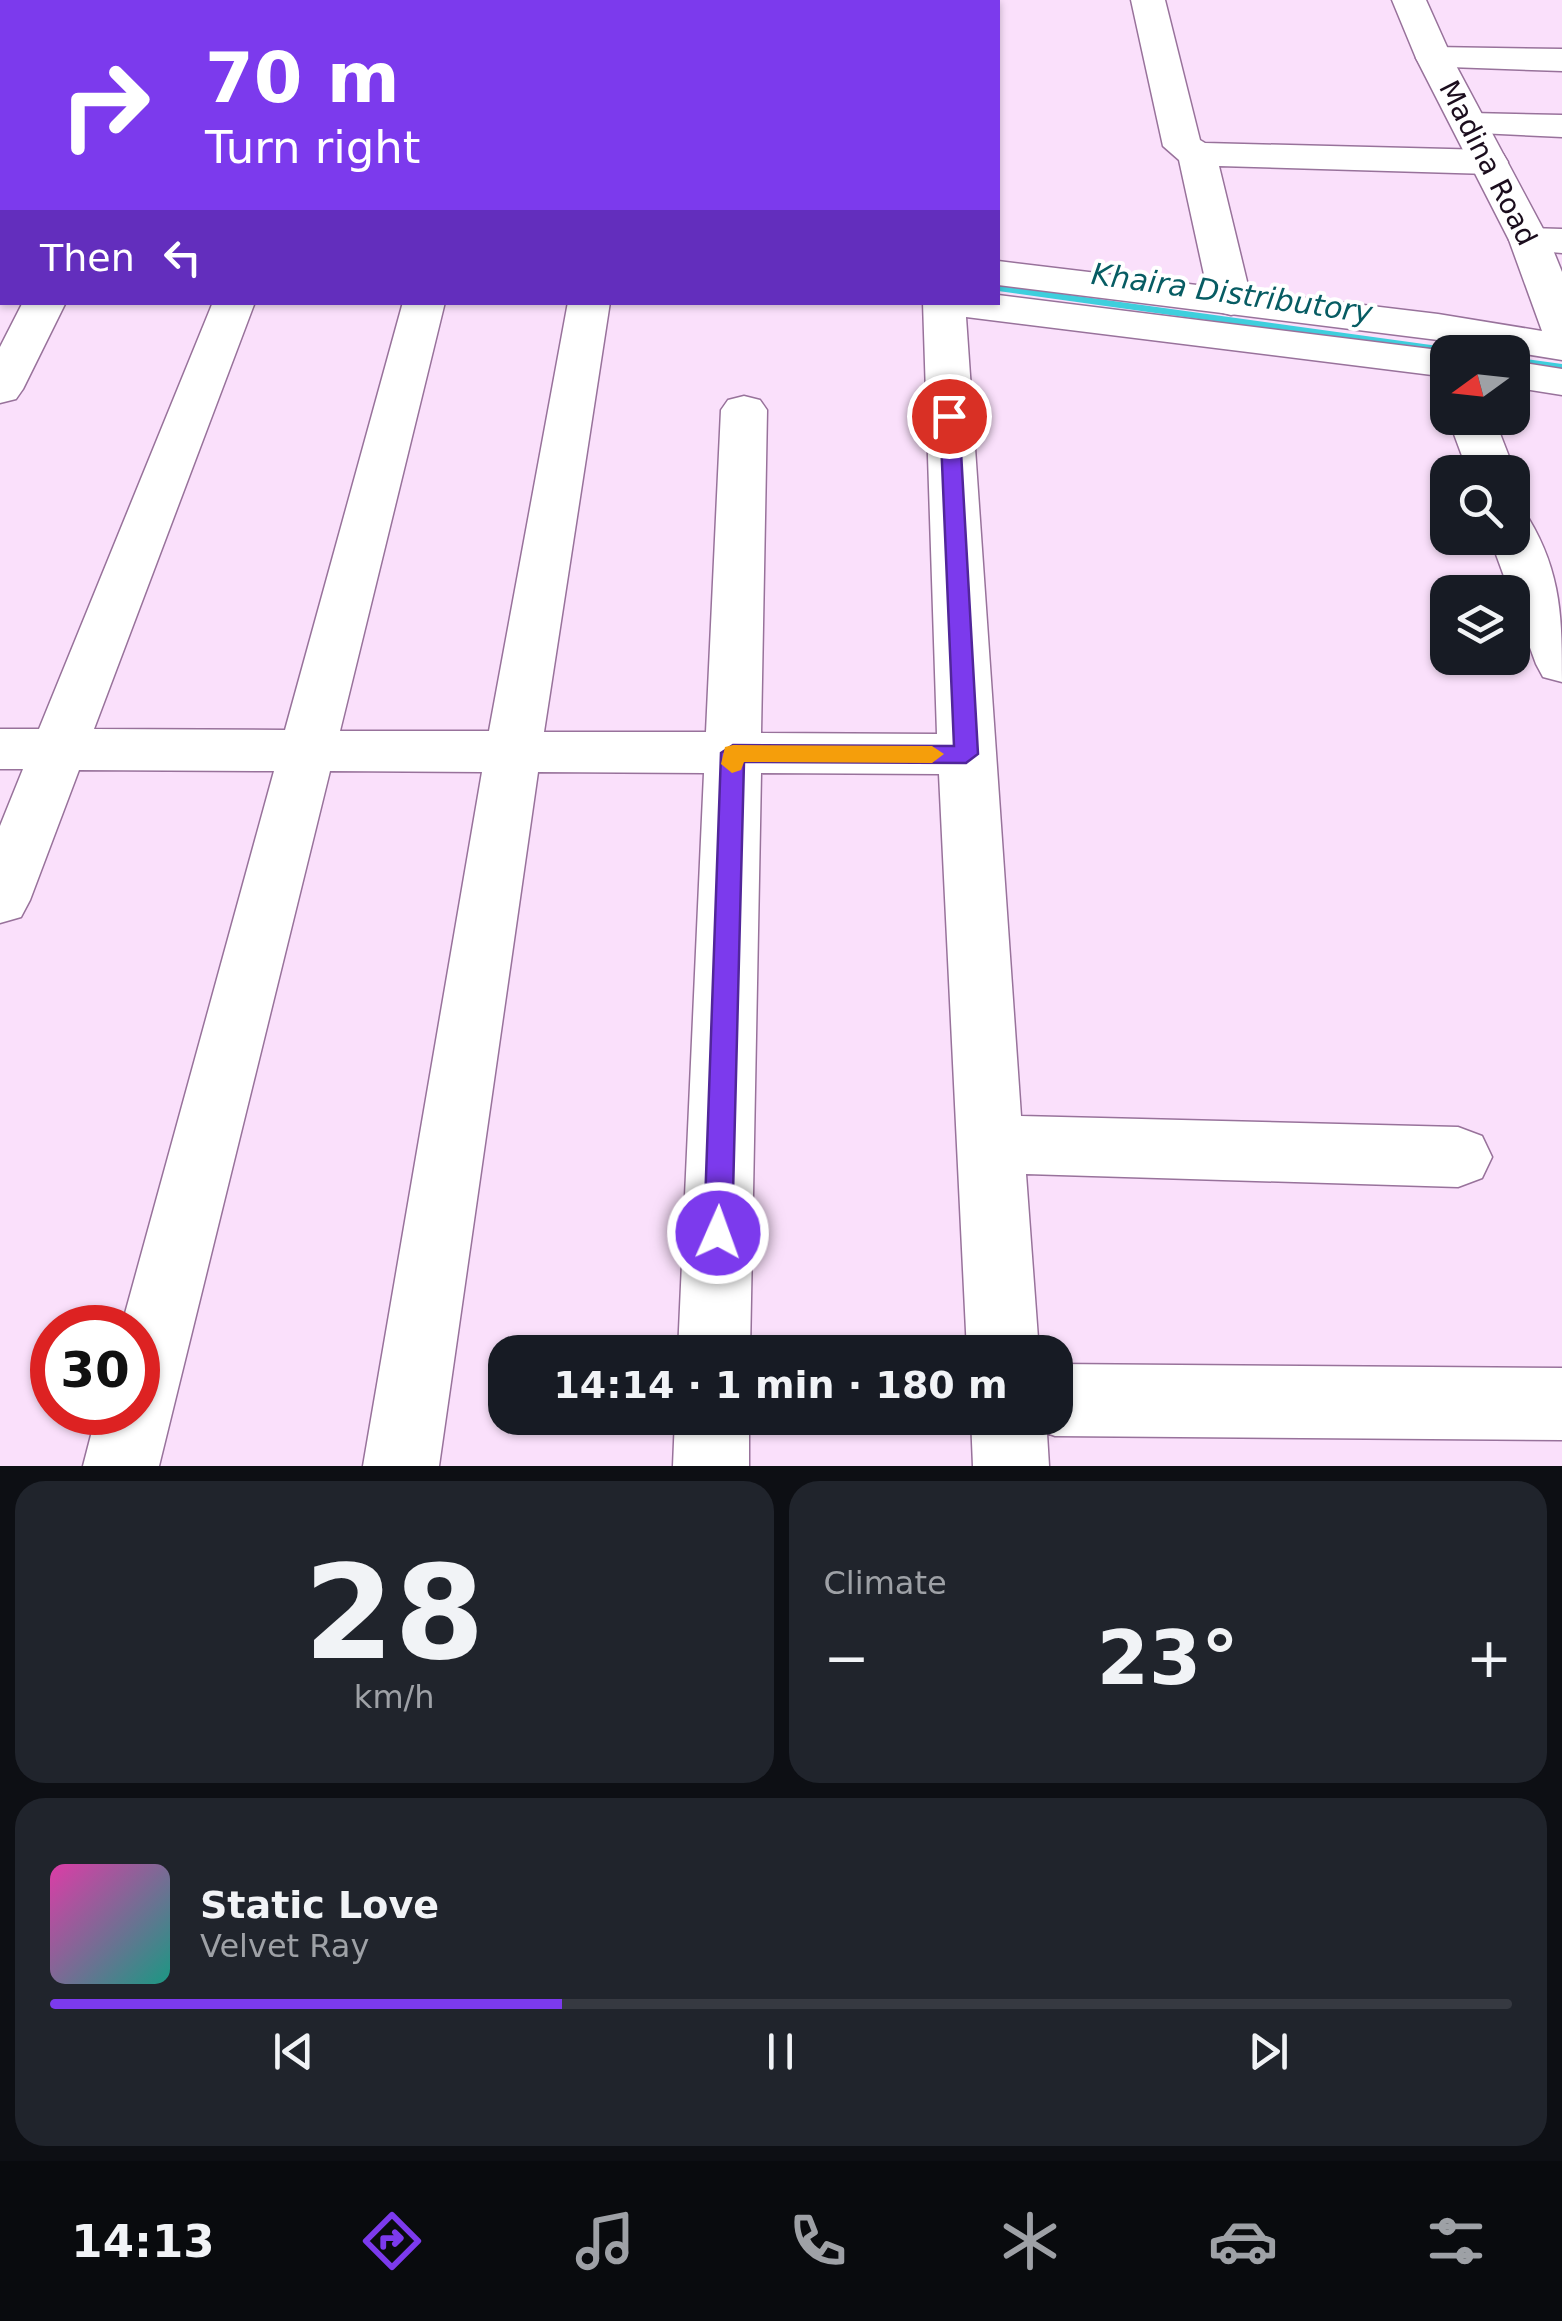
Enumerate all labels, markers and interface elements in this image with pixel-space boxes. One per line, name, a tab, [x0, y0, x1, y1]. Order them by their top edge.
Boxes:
text: 70 m	[205, 37, 400, 119]
icon: right	[40, 40, 170, 170]
street label: Madina Road	[1432, 75, 1544, 251]
text: Turn right	[205, 121, 420, 174]
icon: left	[155, 230, 210, 285]
text: Then	[40, 236, 135, 280]
water label: Khaira Distributory	[1089, 256, 1376, 330]
north arrow	[1430, 335, 1530, 435]
map controls	[1430, 335, 1530, 675]
pin	[907, 374, 992, 459]
icon: arrive	[922, 389, 977, 444]
button: search	[1430, 455, 1530, 555]
button: layers	[1430, 575, 1530, 675]
position arrow	[666, 1181, 770, 1285]
speed limit sign: 30	[30, 1305, 160, 1435]
text: 14:14 · 1 min · 180 m	[553, 1363, 1008, 1407]
text: 28	[304, 1537, 485, 1689]
text: Climate	[824, 1564, 947, 1602]
text: 23°	[1097, 1614, 1239, 1702]
text: −	[824, 1626, 870, 1690]
text: +	[1466, 1626, 1512, 1690]
text: km/h	[354, 1678, 435, 1716]
text: Static Love	[200, 1883, 439, 1927]
text: Velvet Ray	[200, 1927, 369, 1965]
icon: previous	[266, 2024, 321, 2079]
icon: pause	[753, 2024, 808, 2079]
icon: next	[1241, 2024, 1296, 2079]
icon: directions	[357, 2206, 427, 2276]
icon: music	[570, 2206, 640, 2276]
icon: phone	[783, 2206, 853, 2276]
icon: climate	[995, 2206, 1065, 2276]
icon: car	[1208, 2206, 1278, 2276]
icon: filters	[1421, 2206, 1491, 2276]
text: 14:13	[71, 2215, 215, 2268]

